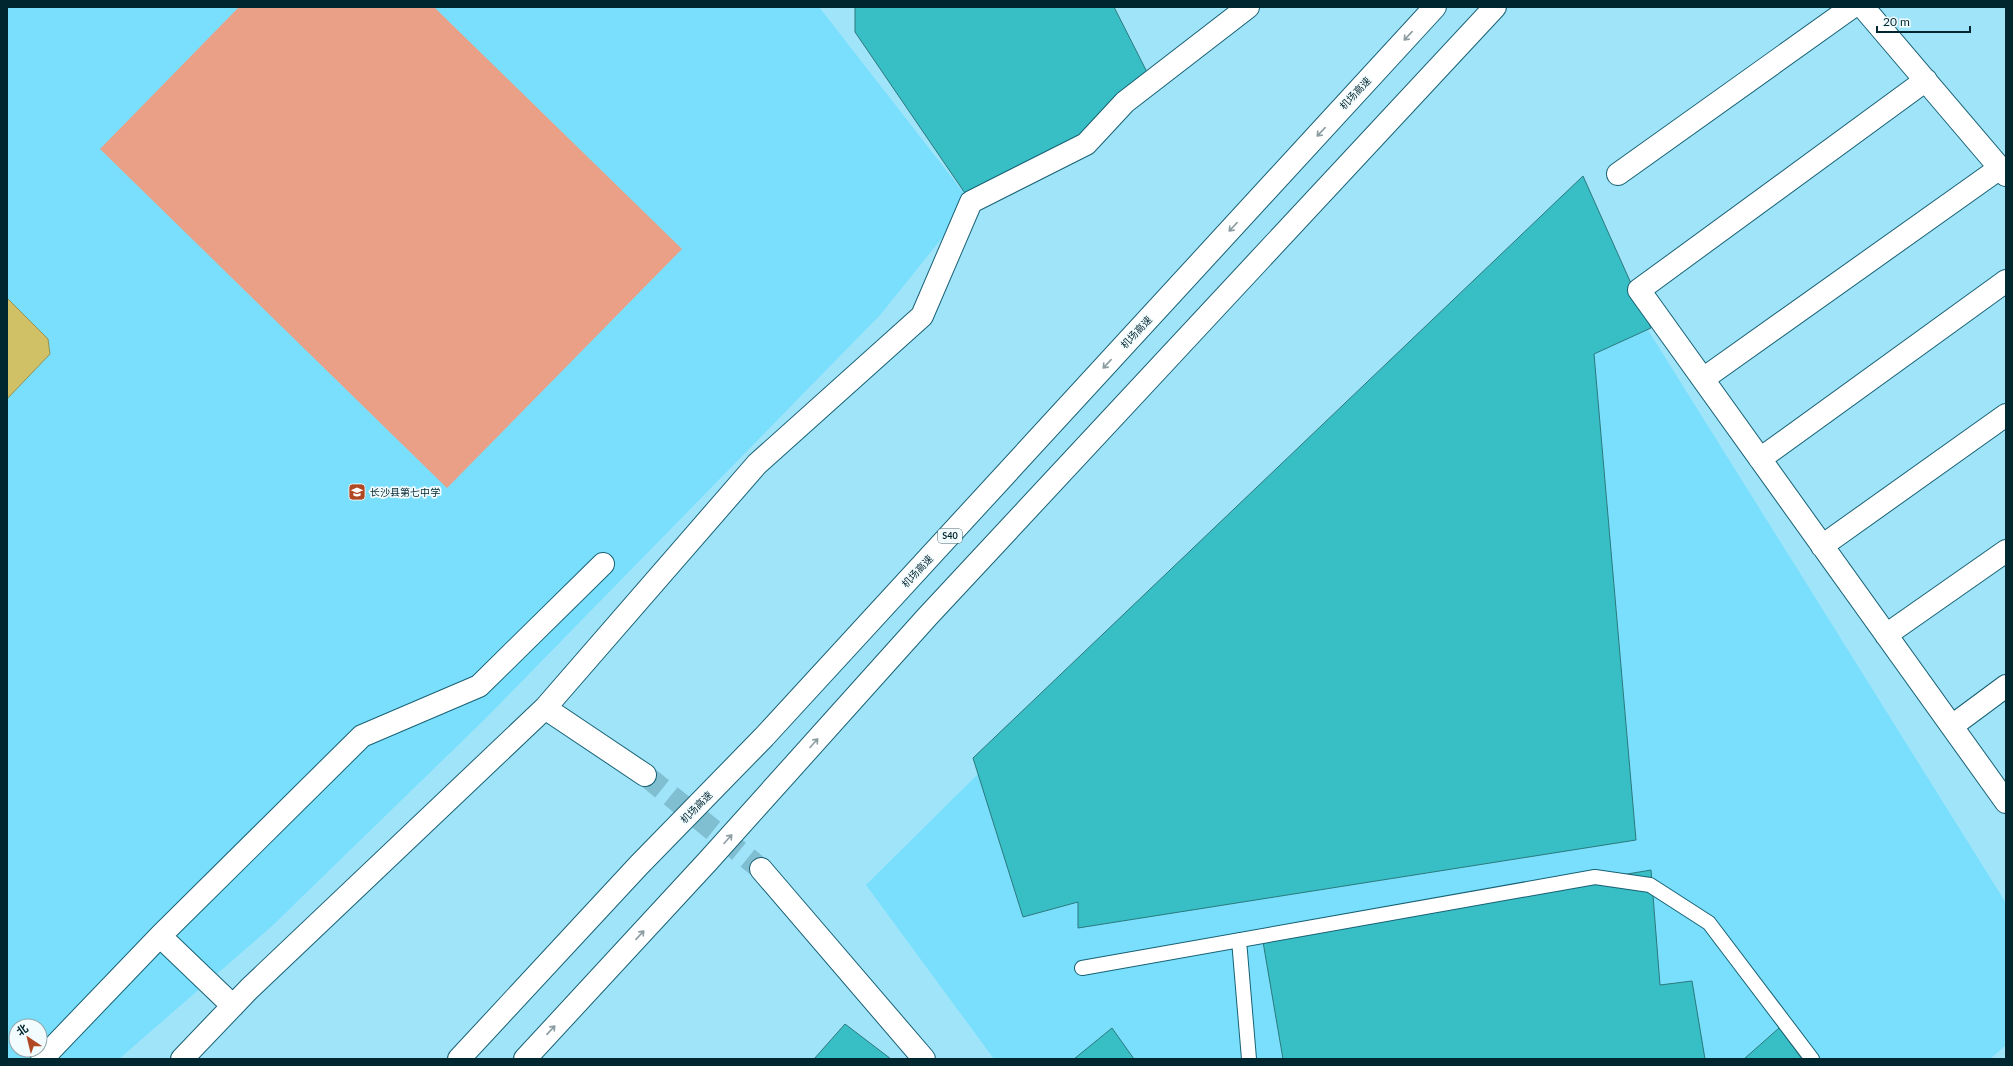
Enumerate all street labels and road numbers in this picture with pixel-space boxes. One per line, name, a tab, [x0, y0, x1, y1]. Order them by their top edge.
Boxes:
street label: 机场高速	[1337, 74, 1373, 112]
street label: 机场高速	[1118, 313, 1154, 351]
road number: S40	[938, 529, 962, 543]
street label: 机场高速	[899, 552, 935, 590]
street label: 机场高速	[678, 789, 714, 825]

